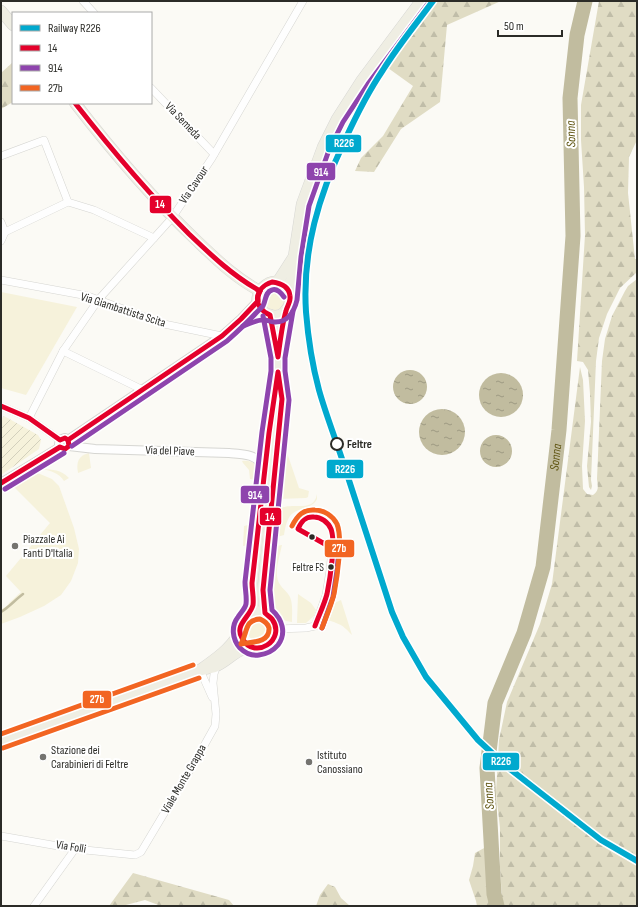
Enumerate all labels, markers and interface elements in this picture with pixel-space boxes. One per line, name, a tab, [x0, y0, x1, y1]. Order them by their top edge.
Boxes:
legend	[12, 12, 152, 104]
scale bar	[498, 12, 562, 38]
text: 50 m	[504, 19, 524, 34]
text: Railway R226	[48, 21, 101, 36]
text: 14	[48, 41, 57, 56]
text: 914	[48, 61, 63, 76]
text: 27b	[48, 81, 63, 96]
street label: Via Semeda	[162, 99, 205, 143]
water label: Sonna	[563, 120, 579, 148]
line badge: R226	[325, 134, 362, 153]
text: R226	[334, 137, 354, 150]
line badge: 914	[306, 162, 336, 181]
street label: Via Cavour	[176, 163, 212, 207]
text: 914	[314, 166, 328, 179]
line badge: 14	[149, 195, 172, 214]
text: 14	[155, 198, 165, 211]
street label: Via Giambattista Scita	[79, 289, 168, 331]
marker: Feltre	[330, 437, 344, 451]
place label: Feltre	[347, 437, 372, 452]
water label: Sonna	[546, 442, 565, 472]
street label: Via del Piave	[145, 443, 195, 459]
line badge: R226	[326, 459, 364, 479]
text: R226	[335, 463, 355, 476]
line badge: 914	[240, 485, 270, 504]
text: 914	[248, 489, 262, 502]
line badge: 14	[259, 507, 282, 526]
text: 14	[265, 511, 275, 524]
place label: Piazzale Ai Fanti D'Italia	[23, 532, 73, 561]
unlabelled marker	[307, 532, 317, 542]
line badge: 27b	[324, 539, 355, 558]
marker: Piazzale Ai Fanti D'Italia	[10, 541, 20, 551]
text: 27b	[332, 542, 346, 555]
place label: Feltre FS	[292, 561, 324, 574]
marker: Feltre FS	[326, 562, 336, 572]
line badge: 27b	[82, 690, 112, 709]
text: 27b	[90, 693, 104, 706]
street label: Viale Monte Grappa	[158, 741, 210, 816]
place label: Stazione dei Carabinieri di Feltre	[51, 743, 129, 772]
place label: Istituto Canossiano	[317, 748, 363, 777]
marker: Stazione dei Carabinieri di Feltre	[38, 752, 48, 762]
line badge: R226	[482, 752, 520, 771]
text: R226	[491, 755, 511, 768]
marker: Istituto Canossiano	[304, 757, 314, 767]
water label: Sonna	[480, 781, 498, 810]
street label: Via Folli	[55, 837, 87, 857]

